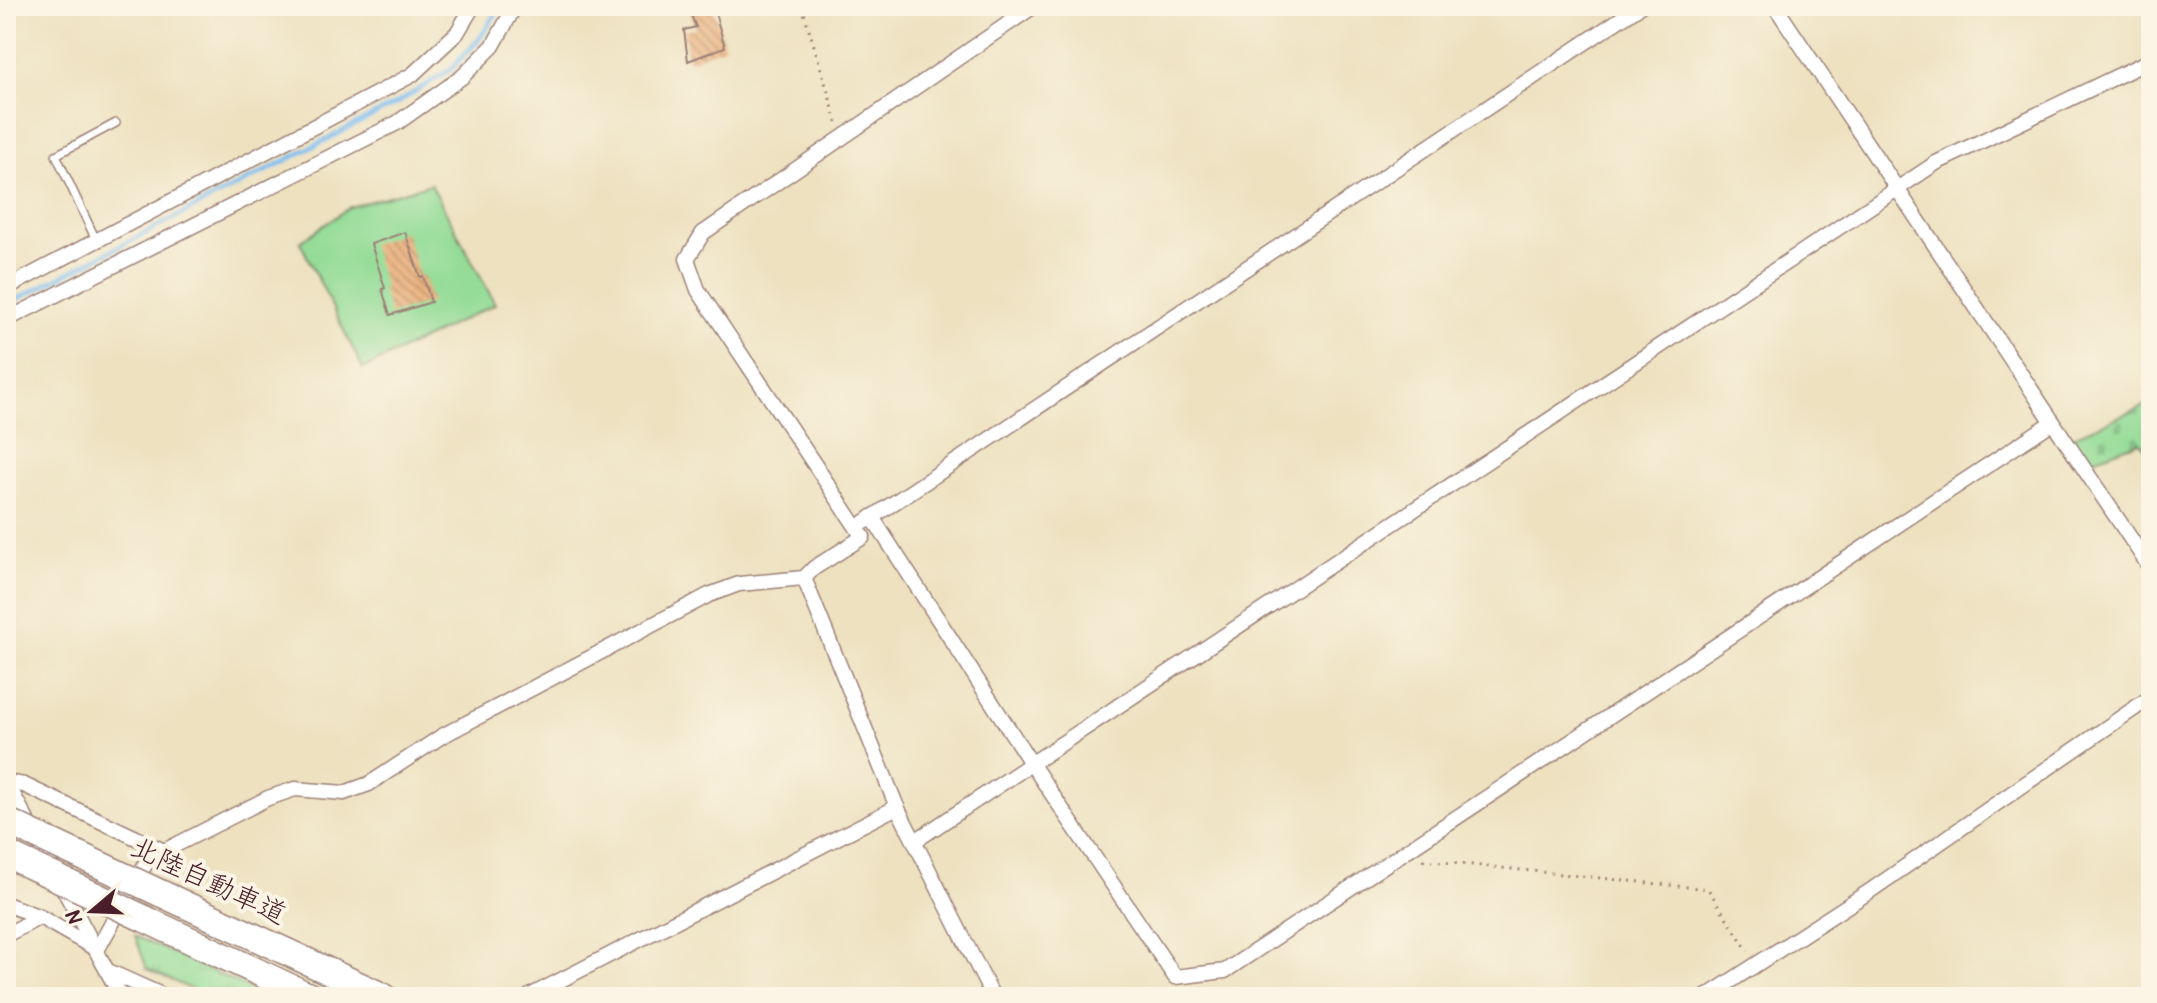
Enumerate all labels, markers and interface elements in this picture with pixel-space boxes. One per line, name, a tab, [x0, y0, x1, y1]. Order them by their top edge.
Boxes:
street label: 北陸自動車道	[125, 827, 293, 933]
north arrow	[52, 871, 132, 951]
text: N	[57, 907, 89, 928]

